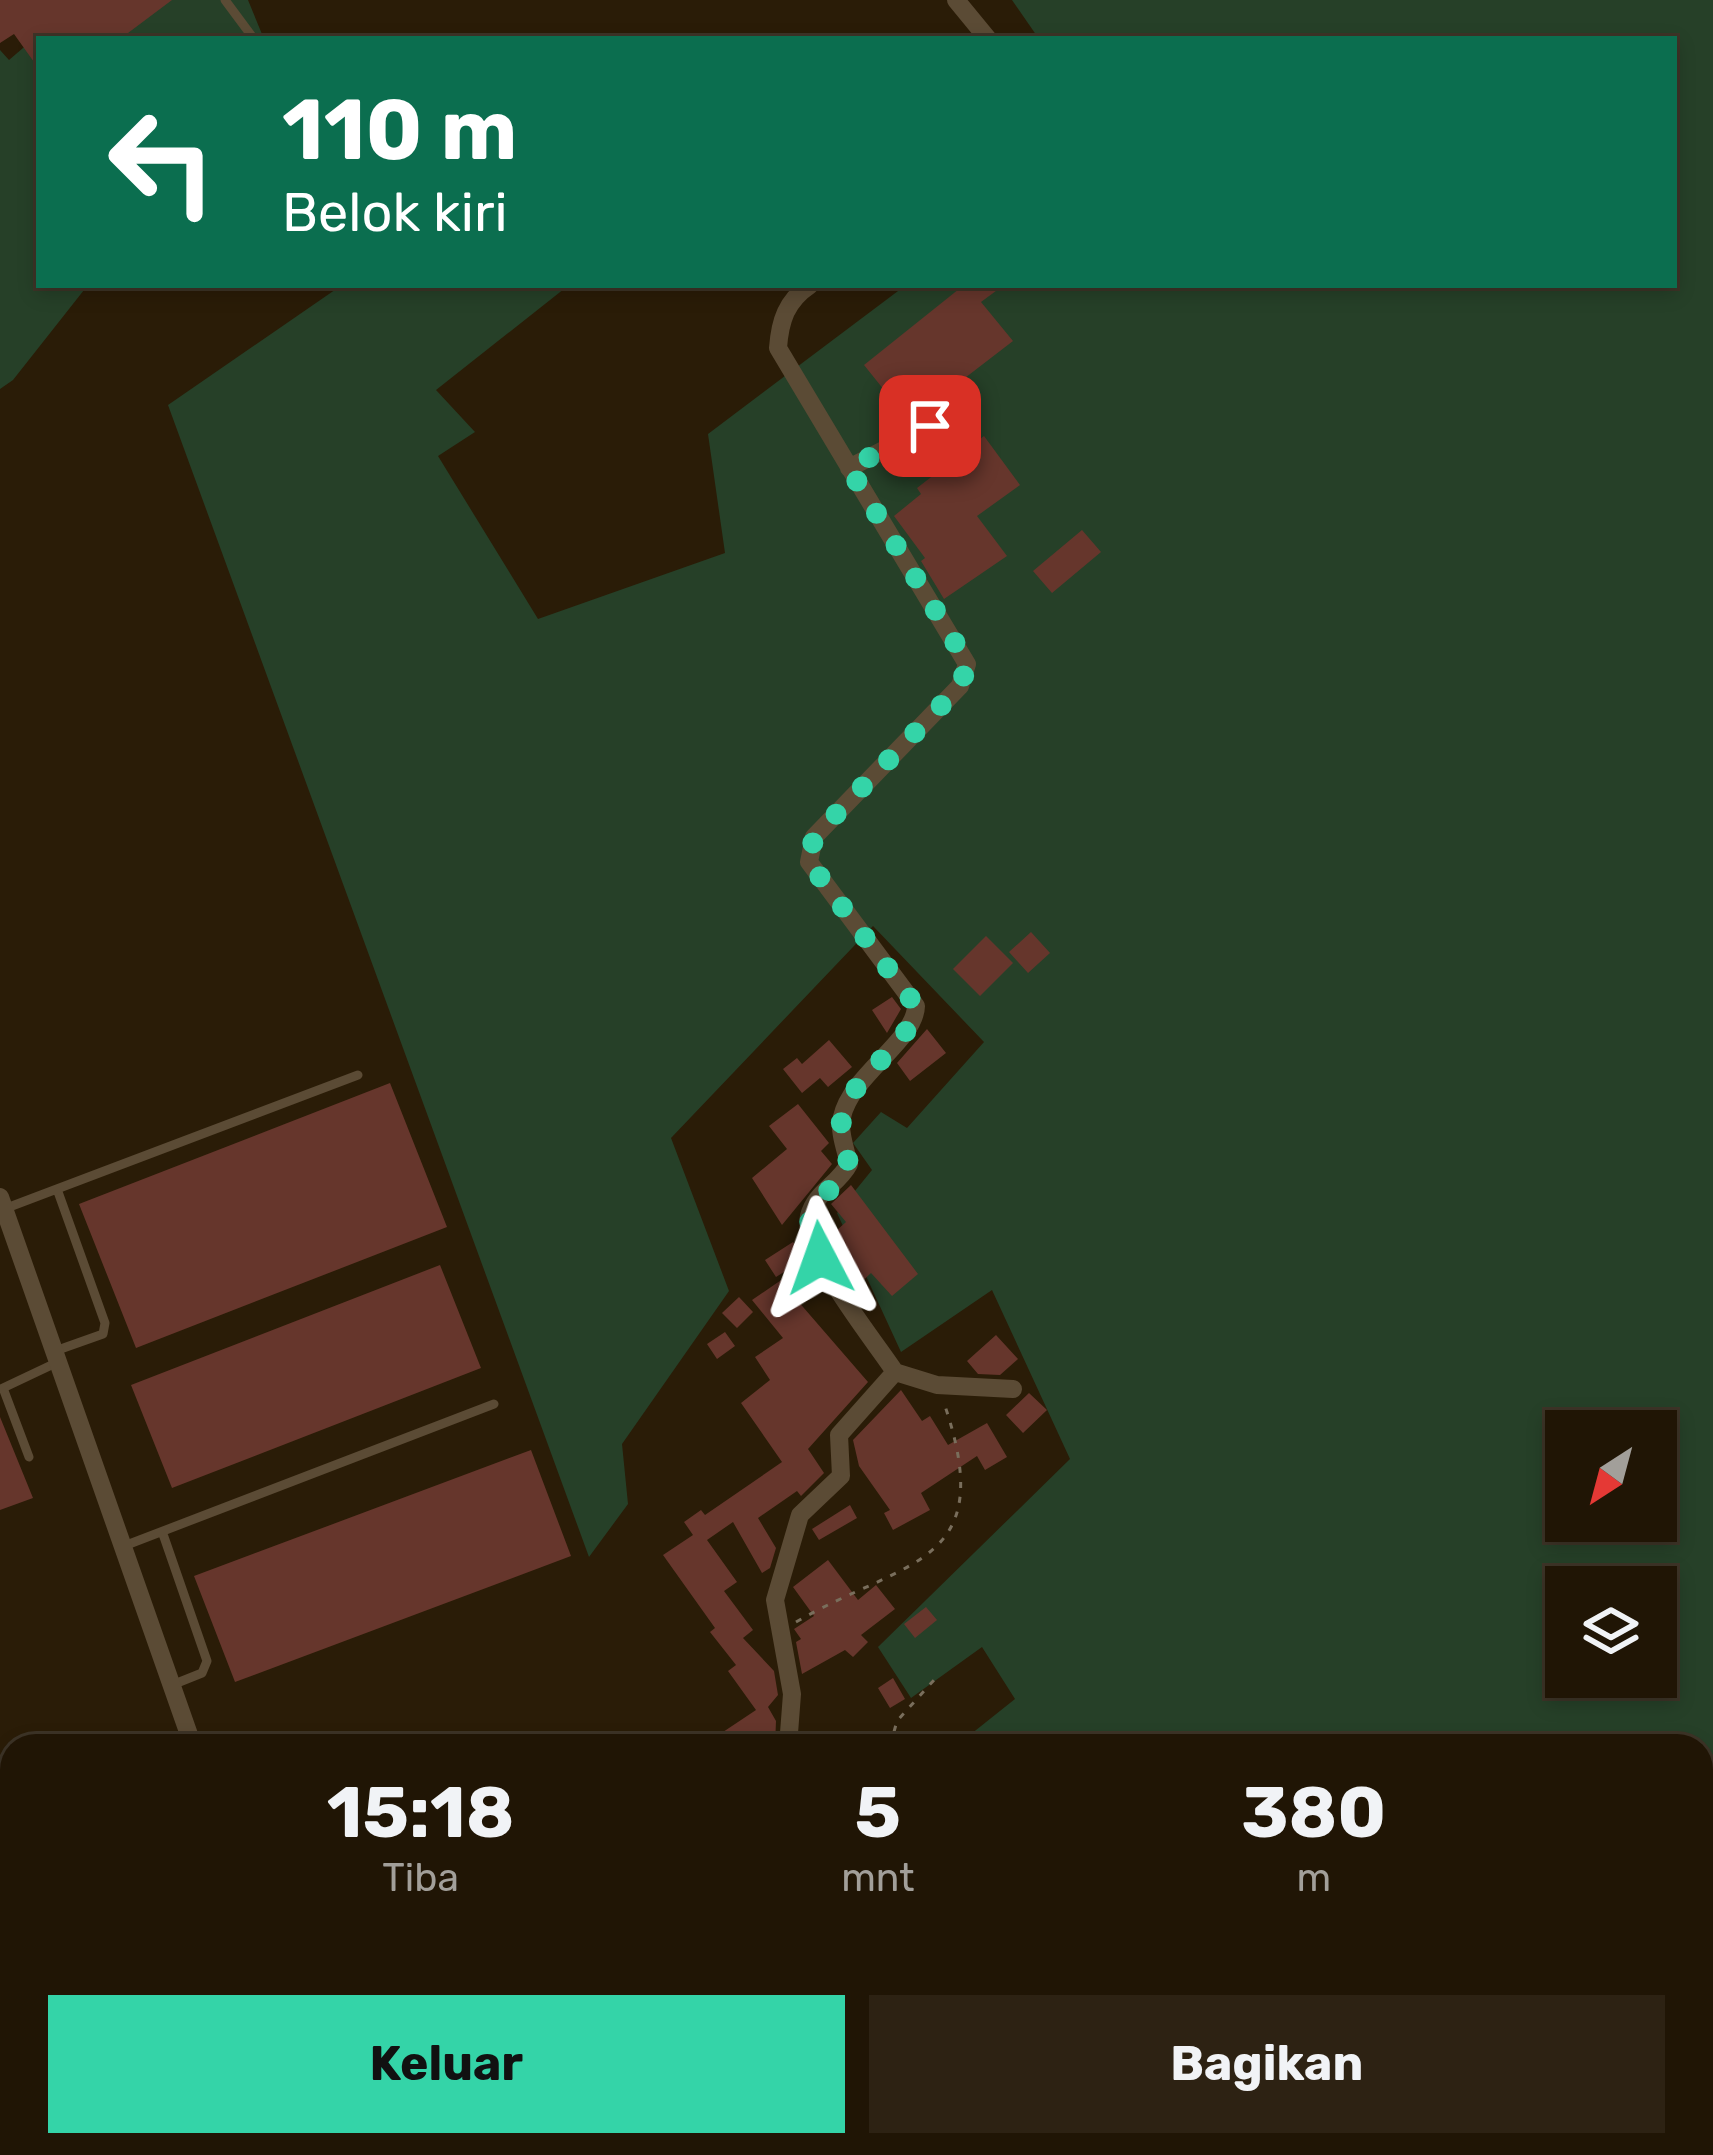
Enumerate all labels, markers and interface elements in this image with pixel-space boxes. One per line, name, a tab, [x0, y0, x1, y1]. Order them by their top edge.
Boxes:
text: 110 m	[282, 80, 517, 180]
icon: left	[84, 84, 240, 240]
text: Belok kiri	[282, 181, 508, 245]
pin	[879, 375, 981, 477]
icon: arrive	[897, 393, 963, 459]
position arrow	[757, 1195, 883, 1321]
north arrow	[1545, 1410, 1677, 1542]
map controls	[1545, 1410, 1677, 1698]
button: layers	[1545, 1566, 1677, 1698]
text: 15:18	[327, 1770, 515, 1855]
text: 5	[855, 1770, 901, 1855]
text: 380	[1241, 1770, 1386, 1855]
text: Tiba	[382, 1855, 459, 1901]
text: mnt	[841, 1855, 914, 1901]
text: m	[1296, 1855, 1331, 1901]
button: Keluar	[48, 1995, 845, 2133]
button: Bagikan	[869, 1995, 1665, 2133]

